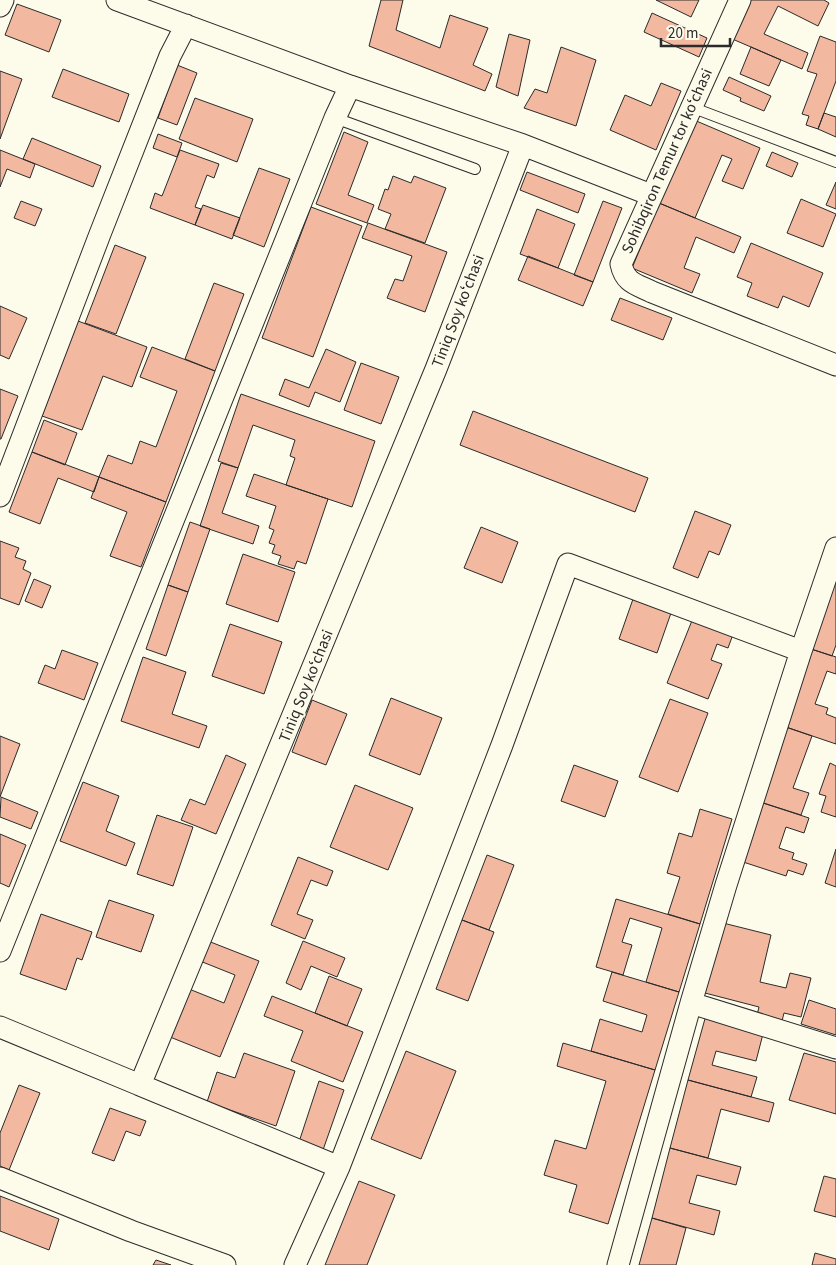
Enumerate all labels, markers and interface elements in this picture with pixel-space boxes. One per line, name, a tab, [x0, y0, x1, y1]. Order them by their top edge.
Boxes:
scale bar	[661, 15, 730, 47]
text: 20 m	[668, 23, 698, 44]
street label: Sohibqiron Temur tor koʻchasi	[616, 65, 718, 257]
street label: Tiniq Soy koʻchasi	[426, 251, 490, 371]
street label: Tiniq Soy koʻchasi	[273, 626, 339, 746]

